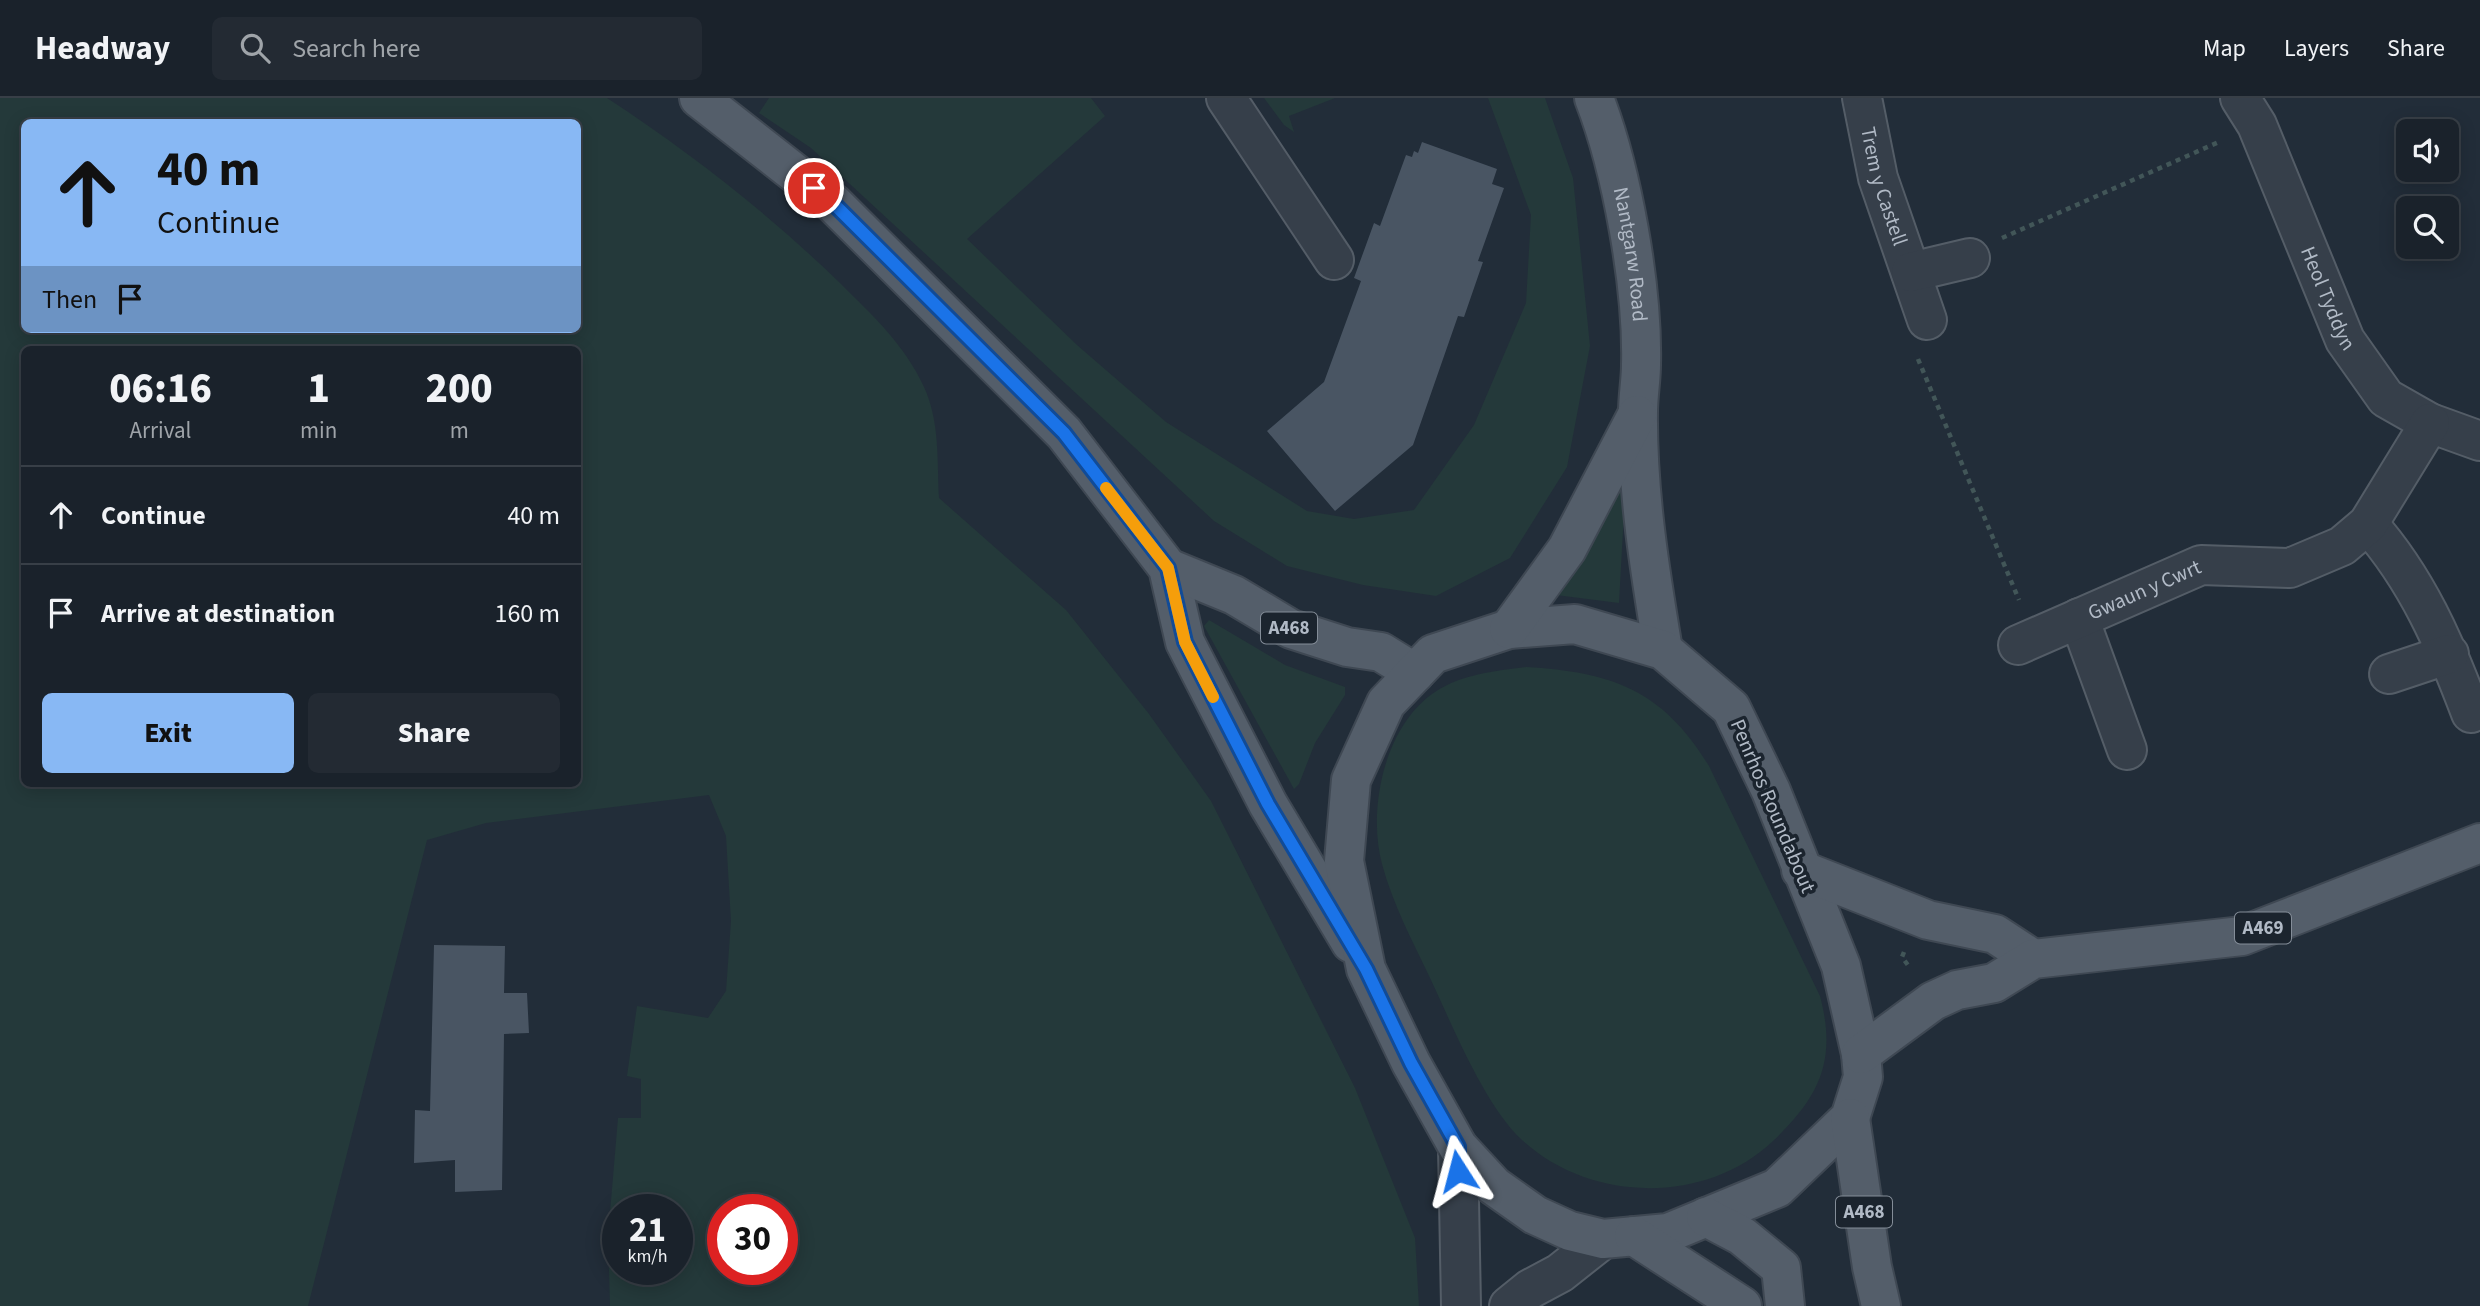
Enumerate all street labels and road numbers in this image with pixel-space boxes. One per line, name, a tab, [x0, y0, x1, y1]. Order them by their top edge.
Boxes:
street label: Trem y Castell	[1853, 124, 1915, 250]
street label: Nantgarw Road	[1606, 184, 1655, 323]
street label: Heol Tyddyn	[2293, 242, 2363, 357]
street label: Gwaun y Cwrt	[2083, 552, 2206, 628]
road number: A468	[1261, 612, 1317, 643]
street label: Penrhos Roundabout	[1723, 714, 1823, 898]
road number: A469	[2235, 912, 2291, 944]
road number: A468	[1836, 1196, 1892, 1228]

